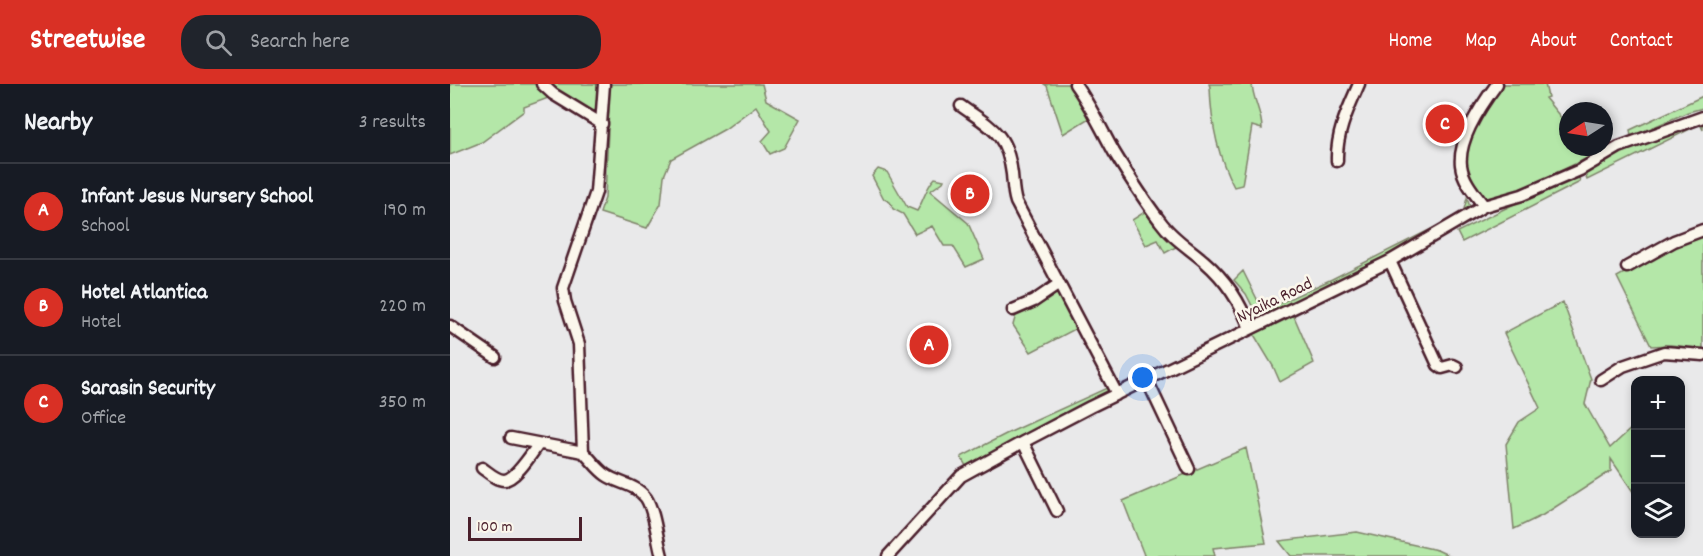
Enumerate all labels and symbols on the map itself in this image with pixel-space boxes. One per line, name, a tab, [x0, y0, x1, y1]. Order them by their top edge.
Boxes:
pin: C	[1426, 102, 1464, 147]
north arrow	[1559, 102, 1613, 156]
pin: B	[950, 172, 990, 216]
street label: Nyaika Road	[1233, 272, 1317, 330]
pin: A	[910, 322, 948, 368]
your location	[1128, 363, 1157, 392]
scale bar	[468, 514, 582, 542]

